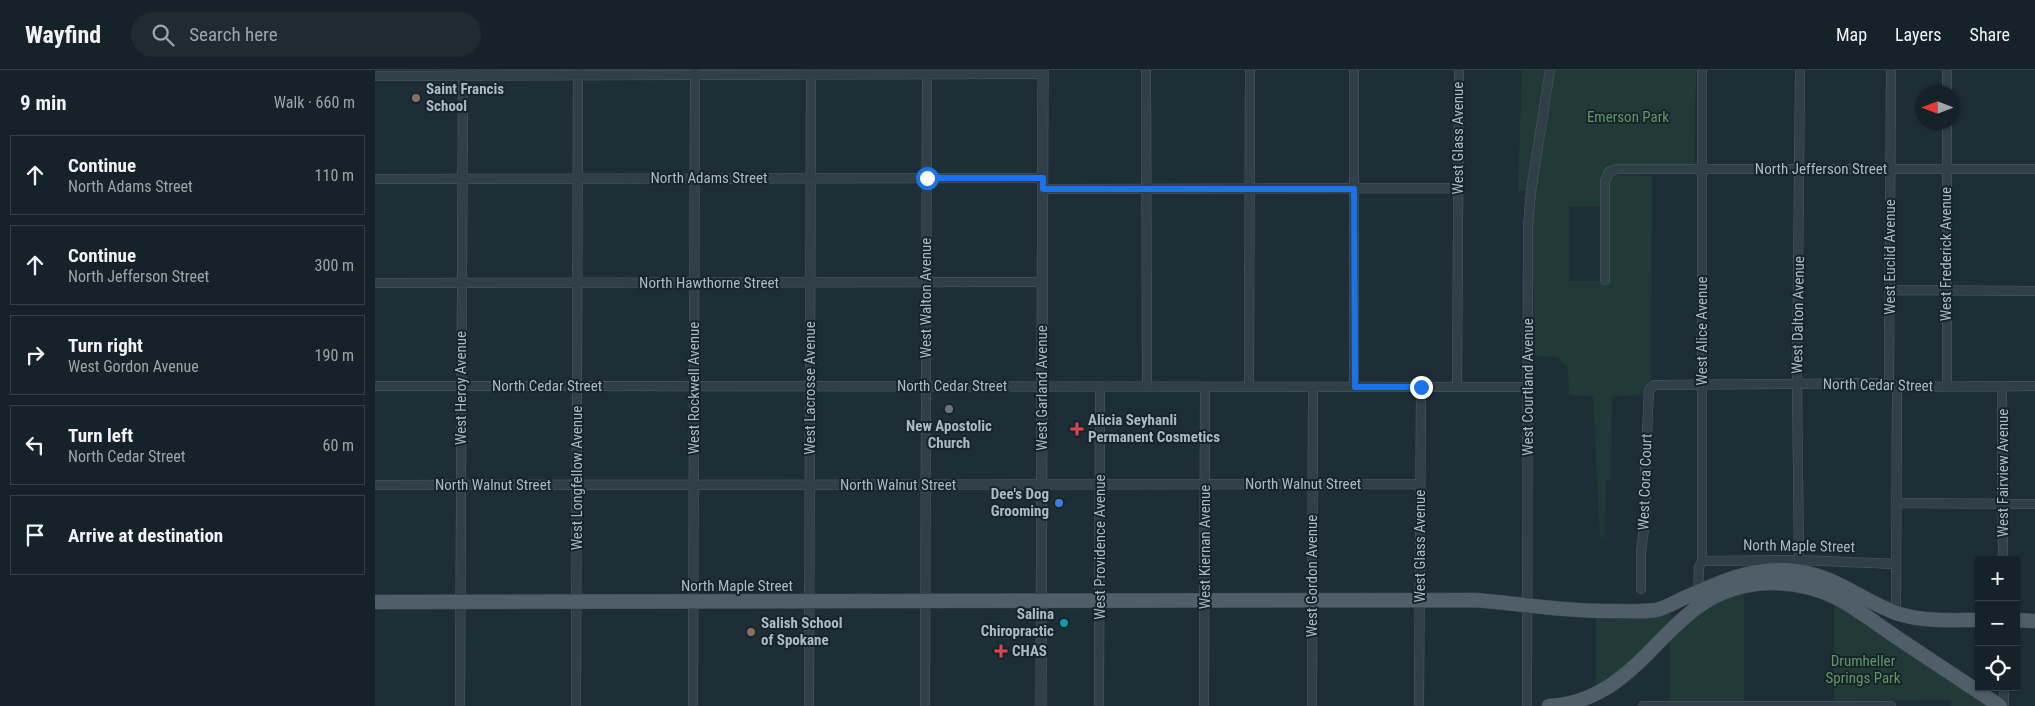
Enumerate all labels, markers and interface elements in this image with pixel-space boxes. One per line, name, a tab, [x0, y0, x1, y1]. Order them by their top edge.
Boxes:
search box	[131, 12, 481, 57]
text: Wayfind	[25, 21, 101, 49]
icon: search	[149, 21, 177, 49]
text: Search here	[189, 23, 278, 46]
text: Map	[1836, 24, 1867, 45]
text: Layers	[1895, 24, 1942, 45]
text: Share	[1970, 24, 2010, 45]
place label: Saint Francis School	[426, 80, 504, 115]
street label: West Glass Avenue	[1449, 82, 1467, 194]
north arrow	[1915, 85, 1960, 130]
text: 9 min	[20, 91, 67, 115]
marker: Saint Francis School	[410, 92, 422, 104]
text: Walk · 660 m	[274, 93, 355, 112]
park label: Emerson Park	[1587, 108, 1669, 126]
text: Continue	[68, 154, 136, 177]
street label: North Jefferson Street	[1755, 160, 1887, 178]
icon: ahead	[21, 161, 49, 189]
text: 110 m	[315, 166, 354, 185]
route start	[916, 167, 939, 190]
street label: North Adams Street	[651, 169, 767, 187]
text: North Adams Street	[68, 177, 193, 196]
street label: West Frederick Avenue	[1937, 187, 1955, 321]
street label: West Euclid Avenue	[1881, 199, 1899, 315]
street label: West Walton Avenue	[917, 238, 935, 358]
text: Continue	[68, 244, 136, 267]
icon: ahead	[21, 251, 49, 279]
text: 300 m	[315, 256, 354, 275]
street label: West Dalton Avenue	[1788, 256, 1808, 374]
text: North Jefferson Street	[68, 267, 209, 286]
street label: North Hawthorne Street	[639, 274, 779, 292]
street label: West Alice Avenue	[1693, 276, 1711, 386]
street label: West Courtland Avenue	[1519, 318, 1537, 456]
street label: West Lacrosse Avenue	[801, 321, 819, 455]
street label: West Rockwell Avenue	[685, 322, 703, 454]
street label: West Garland Avenue	[1033, 325, 1051, 451]
street label: West Heroy Avenue	[452, 331, 470, 445]
text: Turn right	[68, 334, 143, 357]
icon: right	[21, 341, 49, 369]
text: 190 m	[315, 346, 354, 365]
text: West Gordon Avenue	[68, 357, 199, 376]
street label: North Cedar Street	[1823, 375, 1933, 395]
route end	[1410, 376, 1433, 399]
street label: North Cedar Street	[492, 377, 602, 395]
street label: North Cedar Street	[897, 377, 1007, 395]
marker: New Apostolic Church	[943, 403, 955, 415]
street label: West Longfellow Avenue	[568, 406, 586, 550]
street label: West Fairview Avenue	[1994, 409, 2012, 537]
place label: Alicia Seyhanli Permanent Cosmetics	[1088, 411, 1220, 446]
place label: New Apostolic Church	[906, 417, 992, 452]
marker: Alicia Seyhanli Permanent Cosmetics	[1070, 422, 1084, 436]
text: Turn left	[68, 424, 133, 447]
icon: left	[21, 431, 49, 459]
street label: West Cora Court	[1634, 433, 1656, 531]
text: 60 m	[322, 436, 354, 455]
text: North Cedar Street	[68, 447, 186, 466]
street label: West Providence Avenue	[1091, 474, 1109, 620]
street label: North Walnut Street	[1245, 475, 1361, 493]
street label: North Walnut Street	[435, 476, 551, 494]
street label: North Walnut Street	[840, 476, 956, 494]
place label: Dee's Dog Grooming	[991, 485, 1049, 520]
street label: West Kiernan Avenue	[1196, 485, 1214, 609]
street label: West Glass Avenue	[1411, 490, 1429, 602]
marker: Dee's Dog Grooming	[1053, 497, 1065, 509]
street label: West Gordon Avenue	[1303, 515, 1321, 637]
icon: arrive	[21, 521, 49, 549]
text: Arrive at destination	[68, 524, 223, 547]
street label: North Maple Street	[1743, 536, 1855, 556]
map controls	[1975, 556, 2020, 691]
button: +	[1975, 556, 2020, 601]
street label: North Maple Street	[681, 577, 793, 595]
button: −	[1975, 601, 2020, 646]
place label: Salina Chiropractic	[981, 605, 1054, 640]
place label: Salish School of Spokane	[761, 614, 842, 649]
marker: Salina Chiropractic	[1058, 617, 1070, 629]
marker: Salish School of Spokane	[745, 626, 757, 638]
place label: CHAS	[1012, 642, 1047, 660]
marker: CHAS	[994, 644, 1008, 658]
button: locate	[1975, 646, 2020, 691]
park label: Drumheller Springs Park	[1826, 652, 1901, 687]

